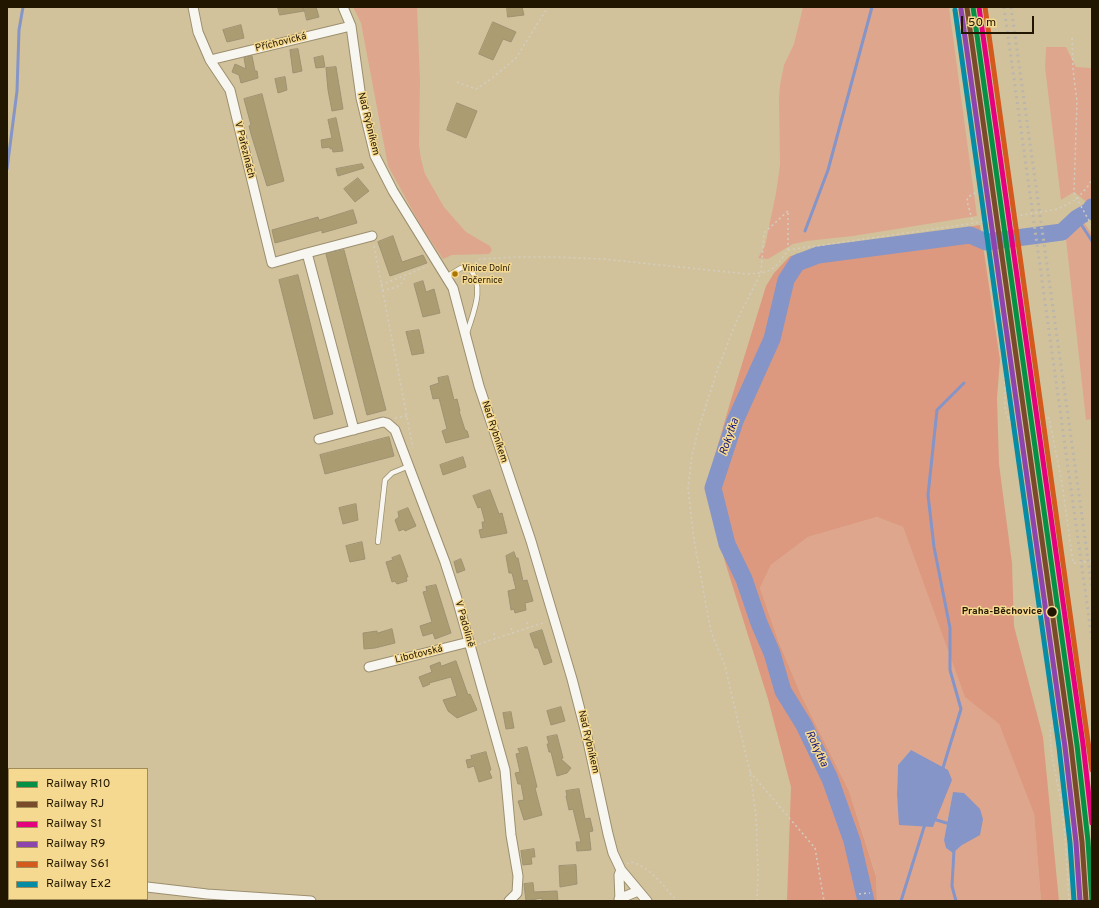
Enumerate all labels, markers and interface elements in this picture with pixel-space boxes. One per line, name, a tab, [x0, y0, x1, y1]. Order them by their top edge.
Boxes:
scale bar	[963, 8, 1036, 34]
text: 50 m	[968, 15, 996, 31]
street label: Příchovická	[254, 31, 308, 55]
street label: Nad Rybníkem	[354, 91, 382, 157]
street label: V Pařezinách	[231, 120, 257, 180]
place label: Vinice Dolní Počernice	[462, 264, 510, 285]
marker: Vinice Dolní Počernice	[450, 269, 460, 279]
street label: Nad Rybníkem	[478, 399, 510, 465]
water label: Rokytka	[718, 417, 742, 457]
street label: V Padolině	[452, 599, 476, 649]
marker: Praha-Běchovice	[1045, 605, 1059, 619]
place label: Praha-Běchovice	[962, 606, 1042, 618]
street label: Libotovská	[394, 643, 444, 667]
street label: Nad Rybníkem	[575, 709, 601, 775]
water label: Rokytka	[802, 729, 830, 769]
legend	[8, 768, 148, 900]
text: Railway R10	[46, 776, 110, 792]
text: Railway RJ	[46, 796, 104, 812]
text: Railway S1	[46, 816, 102, 832]
text: Railway R9	[46, 836, 105, 852]
text: Railway S61	[46, 856, 109, 872]
text: Railway Ex2	[46, 876, 111, 892]

